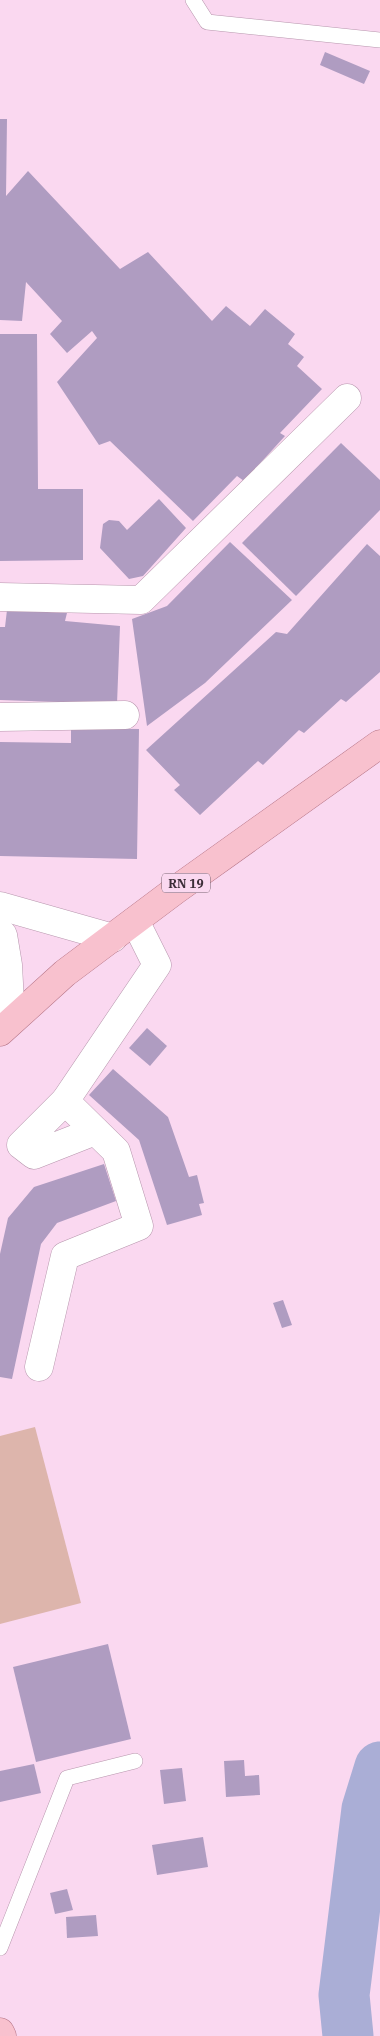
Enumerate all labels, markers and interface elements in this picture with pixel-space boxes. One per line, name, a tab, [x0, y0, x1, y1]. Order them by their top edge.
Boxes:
road number: RN 19	[162, 874, 210, 892]

